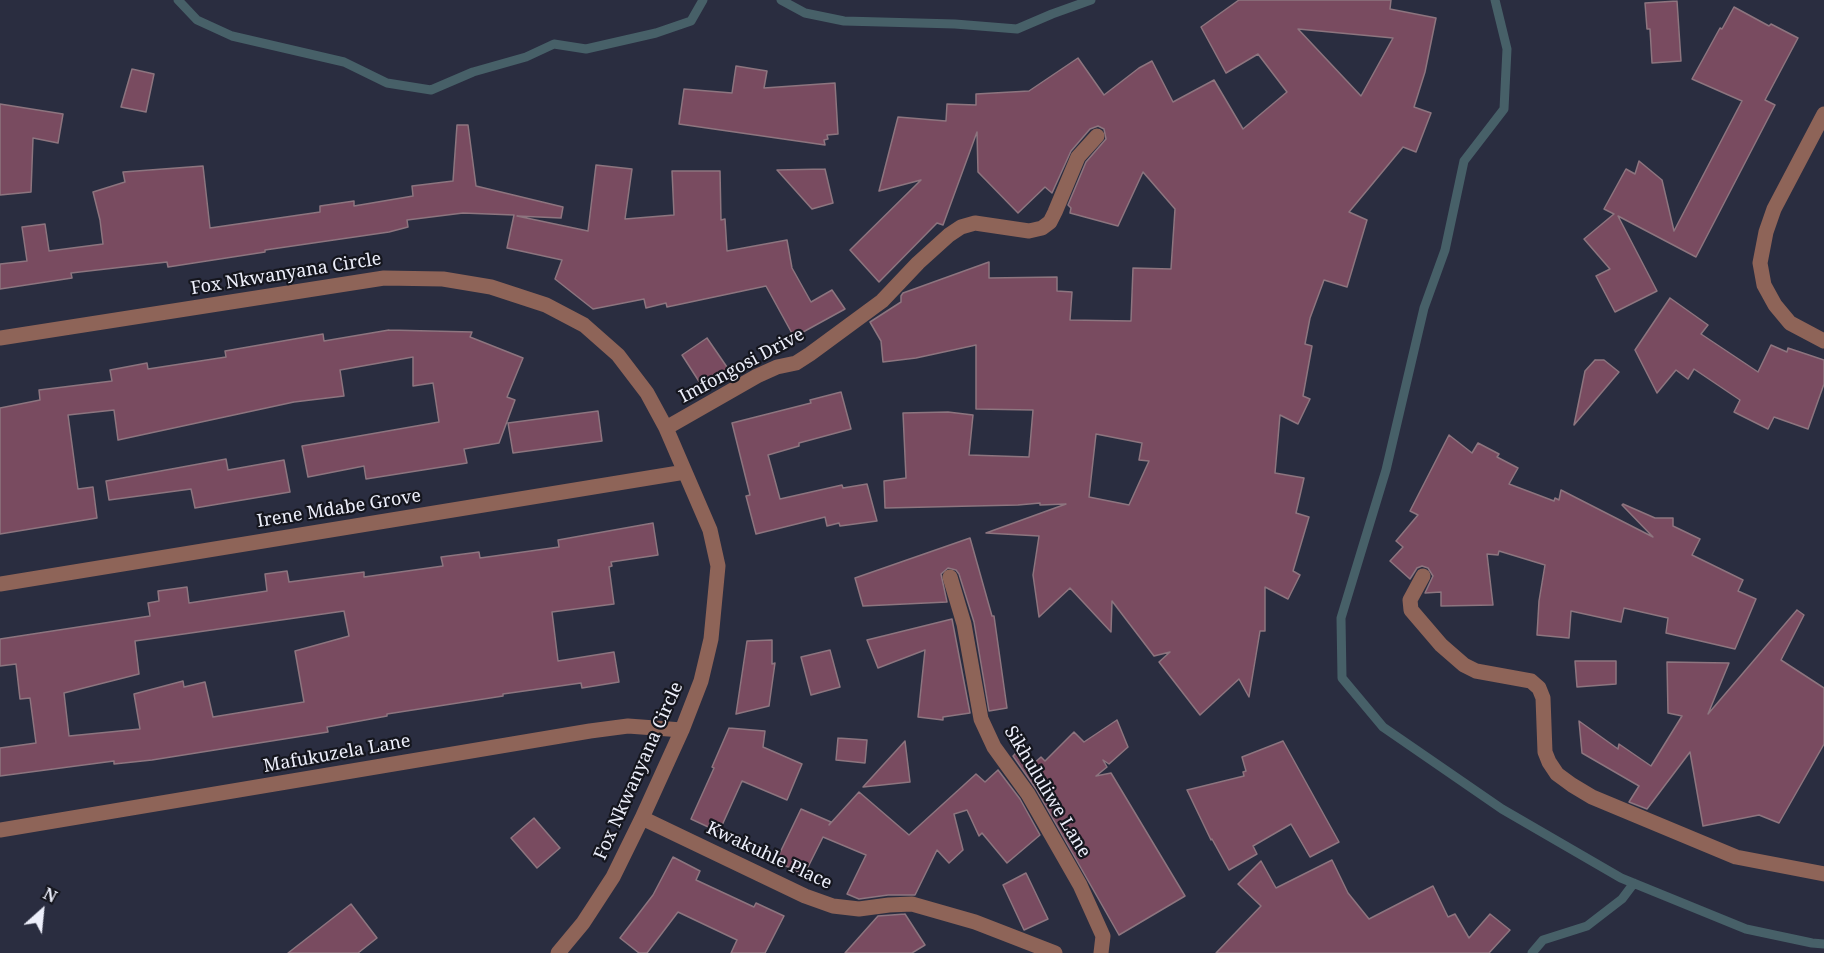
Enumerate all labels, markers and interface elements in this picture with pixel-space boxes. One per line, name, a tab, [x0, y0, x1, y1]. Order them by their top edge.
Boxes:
street label: Fox Nkwanyana Circle	[189, 248, 383, 300]
street label: Imfongosi Drive	[676, 324, 808, 408]
street label: Irene Mdabe Grove	[255, 485, 423, 533]
street label: Fox Nkwanyana Circle	[590, 679, 688, 863]
street label: Sikhululiwe Lane	[999, 722, 1095, 862]
street label: Mafukuzela Lane	[262, 730, 412, 778]
street label: Kwakuhle Place	[703, 817, 835, 895]
north arrow	[12, 881, 72, 941]
text: N	[40, 882, 61, 908]

